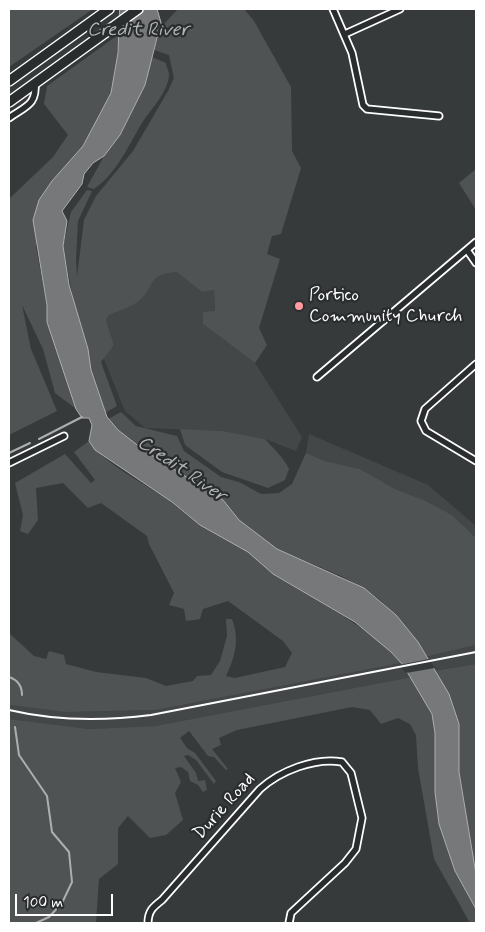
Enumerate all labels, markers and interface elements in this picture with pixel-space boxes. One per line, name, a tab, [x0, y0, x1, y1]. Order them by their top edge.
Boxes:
water label: Credit River	[87, 20, 189, 42]
place label: Portico Community Church	[309, 285, 462, 328]
marker: Portico Community Church	[293, 300, 305, 312]
water label: Credit River	[132, 432, 230, 508]
street label: Durie Road	[190, 769, 260, 845]
scale bar	[18, 884, 115, 916]
text: 100 m	[23, 893, 63, 913]

